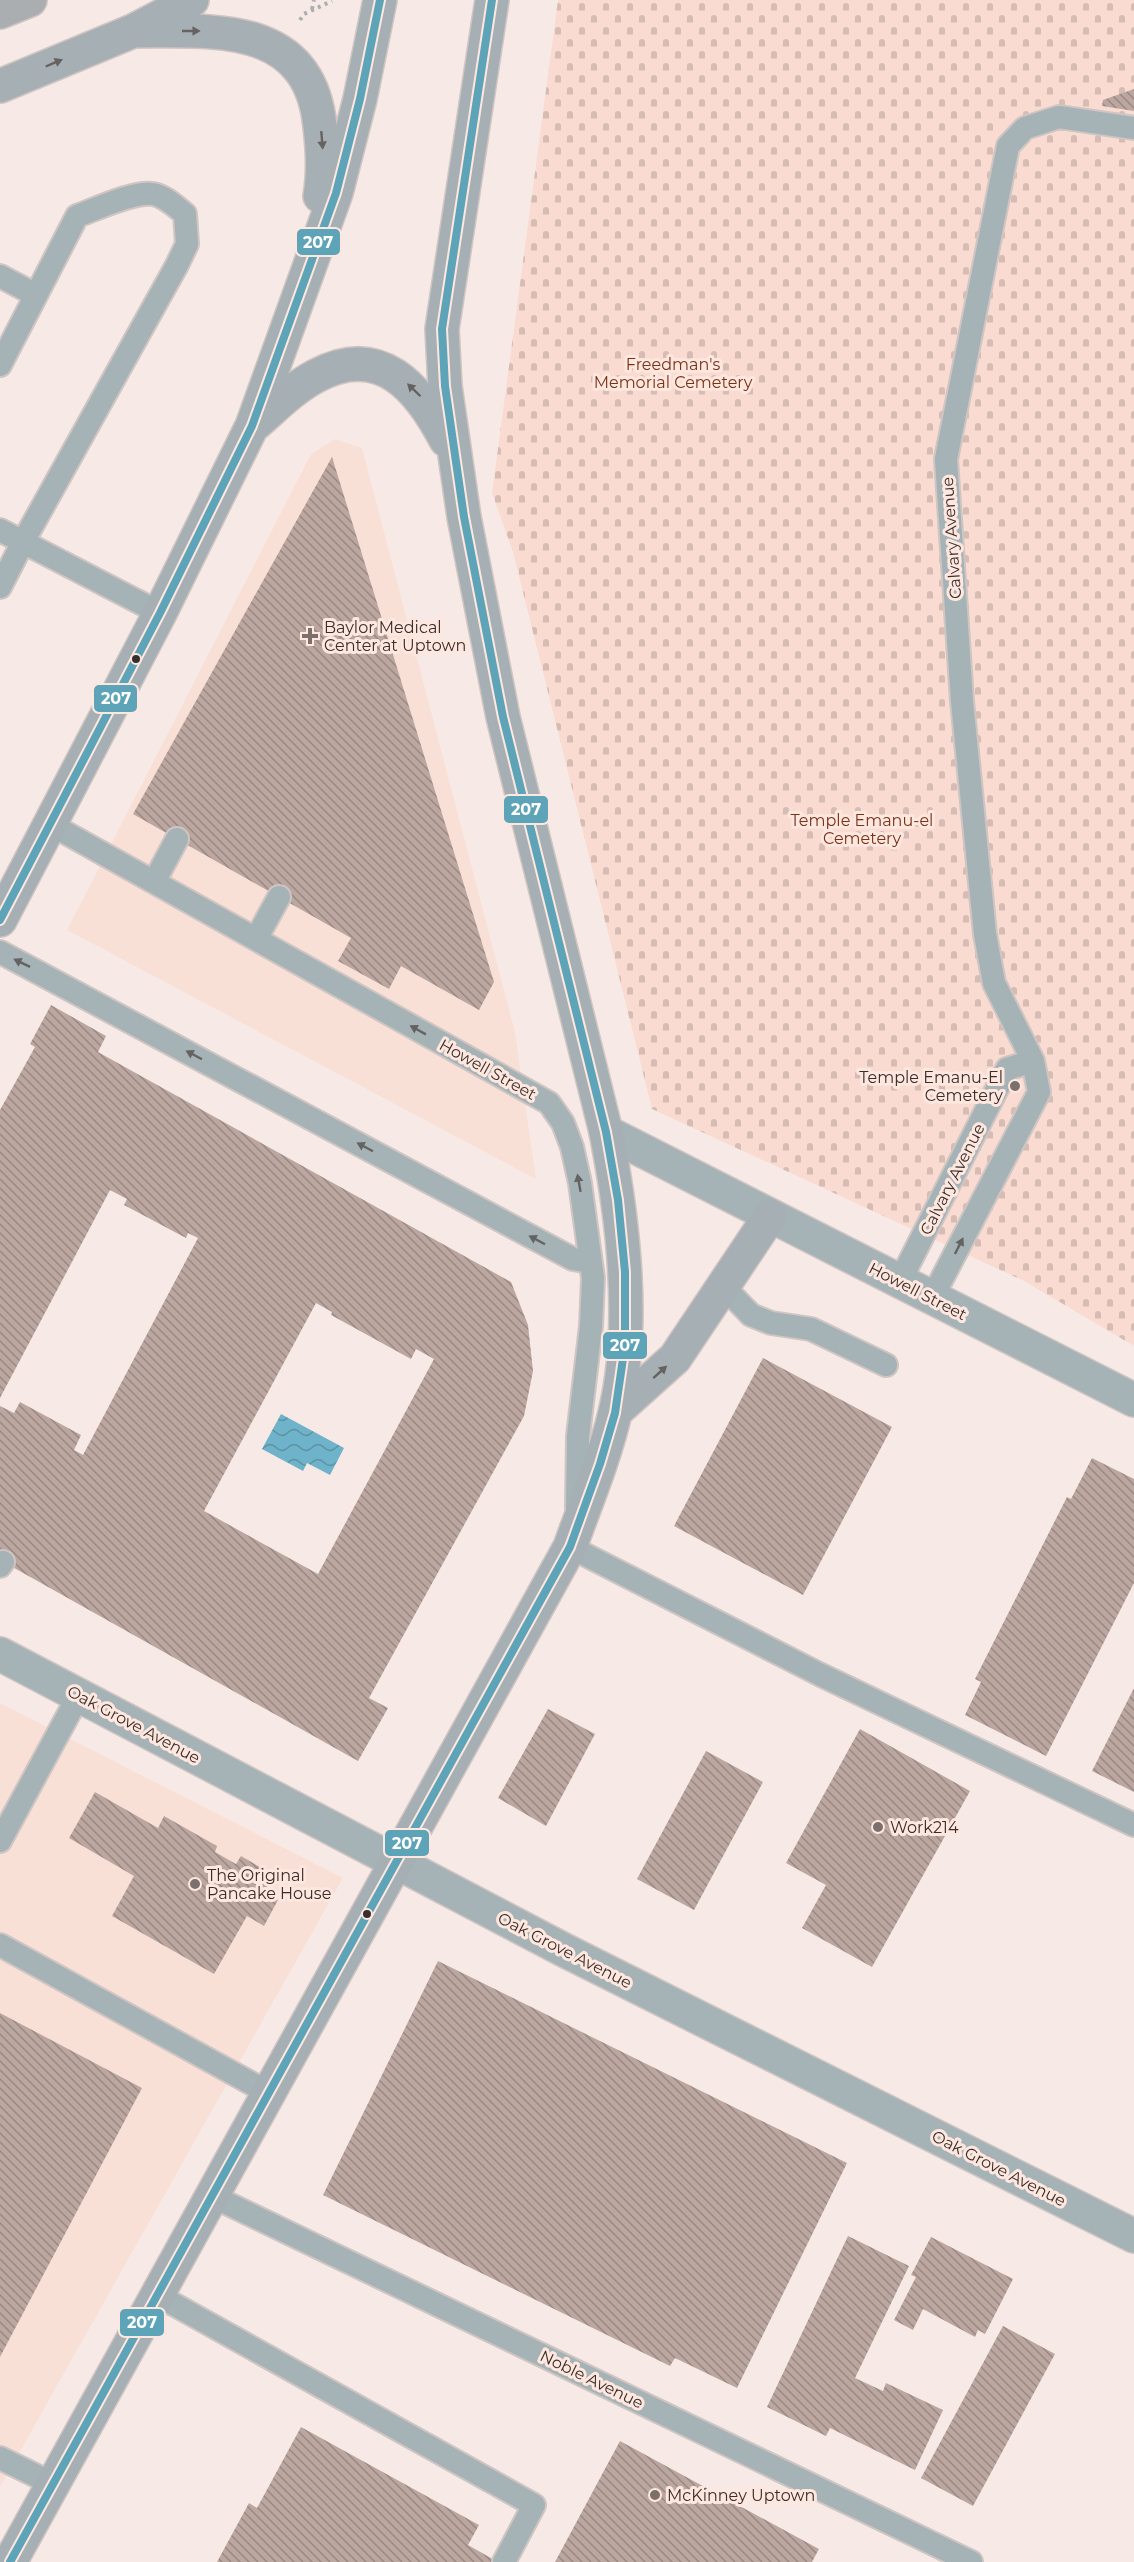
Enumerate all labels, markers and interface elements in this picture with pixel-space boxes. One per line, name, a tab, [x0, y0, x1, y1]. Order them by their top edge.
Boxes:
one-way arrow	[182, 26, 201, 36]
one-way arrow	[45, 58, 63, 68]
one-way arrow	[317, 130, 327, 149]
line badge: 207	[296, 228, 341, 256]
text: 207	[303, 233, 333, 252]
park label: Freedman's Memorial Cemetery	[594, 355, 753, 392]
one-way arrow	[406, 383, 421, 397]
street label: Calvary Avenue	[938, 476, 965, 600]
place label: Baylor Medical Center at Uptown	[324, 618, 466, 655]
marker: Baylor Medical Center at Uptown	[301, 627, 319, 645]
unlabelled marker	[130, 653, 142, 665]
line badge: 207	[93, 684, 138, 713]
text: 207	[101, 689, 131, 708]
line badge: 207	[503, 795, 549, 824]
text: 207	[511, 800, 541, 819]
park label: Temple Emanu-el Cemetery	[791, 811, 933, 848]
one-way arrow	[13, 958, 30, 967]
one-way arrow	[410, 1024, 426, 1035]
street label: Howell Street	[436, 1035, 540, 1104]
one-way arrow	[185, 1050, 202, 1060]
place label: Temple Emanu-El Cemetery	[859, 1068, 1003, 1105]
marker: Temple Emanu-El Cemetery	[1008, 1079, 1022, 1093]
street label: Calvary Avenue	[916, 1120, 989, 1238]
one-way arrow	[356, 1142, 373, 1152]
one-way arrow	[575, 1173, 584, 1192]
one-way arrow	[528, 1235, 545, 1245]
one-way arrow	[954, 1237, 964, 1254]
street label: Howell Street	[866, 1259, 970, 1325]
line badge: 207	[602, 1331, 648, 1360]
text: 207	[610, 1336, 640, 1355]
one-way arrow	[652, 1365, 667, 1379]
street label: Oak Grove Avenue	[64, 1681, 203, 1767]
place label: Work214	[890, 1818, 959, 1837]
marker: Work214	[871, 1820, 885, 1834]
line badge: 207	[384, 1829, 430, 1857]
text: 207	[392, 1834, 422, 1853]
place label: The Original Pancake House	[207, 1866, 331, 1903]
marker: The Original Pancake House	[188, 1877, 202, 1891]
unlabelled marker	[361, 1908, 373, 1920]
street label: Oak Grove Avenue	[495, 1908, 635, 1992]
street label: Oak Grove Avenue	[929, 2126, 1069, 2210]
line badge: 207	[119, 2308, 165, 2337]
text: 207	[127, 2313, 157, 2332]
street label: Noble Avenue	[537, 2346, 646, 2413]
place label: McKinney Uptown	[667, 2486, 815, 2505]
marker: McKinney Uptown	[648, 2488, 662, 2502]

